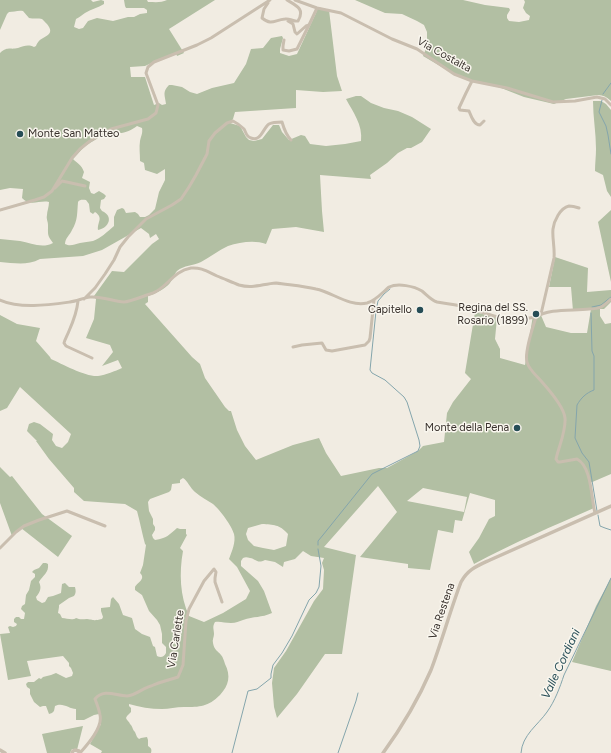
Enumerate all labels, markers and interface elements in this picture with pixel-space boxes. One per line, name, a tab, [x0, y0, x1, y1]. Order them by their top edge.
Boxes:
street label: Via Costalta	[415, 35, 473, 75]
place label: Monte San Matteo	[28, 127, 119, 141]
marker: Monte San Matteo	[15, 129, 25, 139]
place label: Regina del SS. Rosario (1899)	[457, 301, 528, 327]
place label: Capitello	[368, 303, 412, 317]
marker: Capitello	[415, 305, 425, 315]
marker: Regina del SS. Rosario (1899)	[531, 309, 541, 319]
place label: Monte della Pena	[425, 421, 509, 435]
marker: Monte della Pena	[512, 423, 522, 433]
street label: Via Restena	[426, 581, 458, 641]
street label: Via Carlette	[165, 609, 187, 669]
water label: Valle Cordiani	[538, 627, 584, 701]

